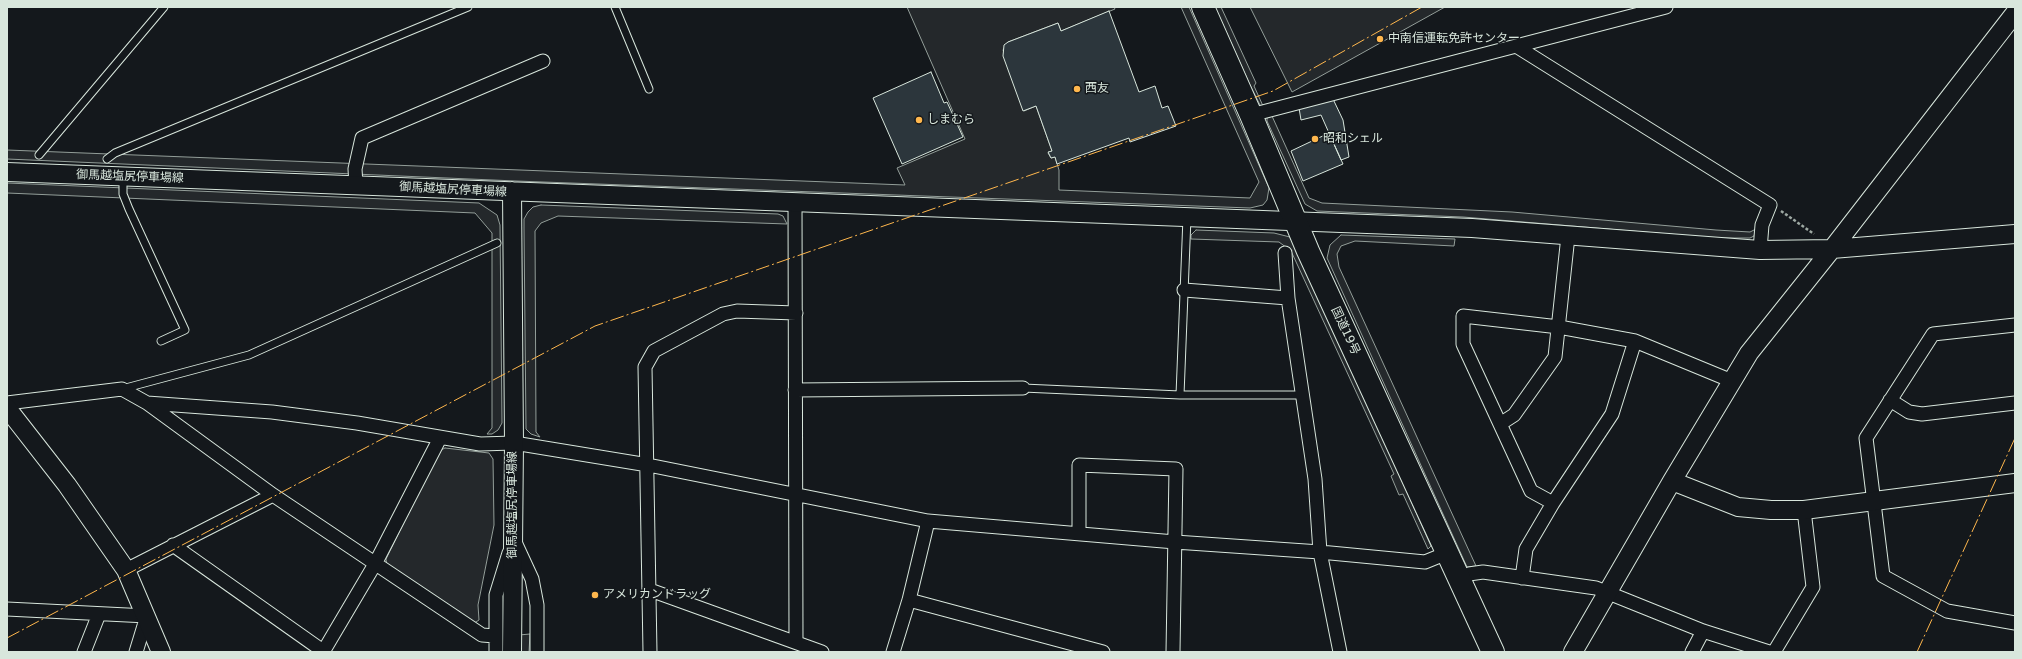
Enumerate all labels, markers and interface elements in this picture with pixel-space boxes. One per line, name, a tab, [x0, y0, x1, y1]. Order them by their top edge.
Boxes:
place label: 中南信運転免許センター	[1388, 32, 1520, 46]
marker: 中南信運転免許センター	[1375, 34, 1385, 44]
place label: 西友	[1085, 82, 1109, 96]
marker: 西友	[1072, 84, 1082, 94]
place label: しまむら	[927, 113, 975, 127]
marker: しまむら	[914, 115, 924, 125]
place label: 昭和シェル	[1323, 132, 1383, 146]
marker: 昭和シェル	[1310, 134, 1320, 144]
street label: 御馬越塩尻停車場線	[76, 168, 184, 186]
street label: 御馬越塩尻停車場線	[399, 180, 507, 200]
street label: 国道19号	[1328, 305, 1362, 357]
street label: 御馬越塩尻停車場線	[506, 451, 520, 559]
place label: アメリカンドラッグ	[603, 588, 711, 602]
marker: アメリカンドラッグ	[590, 590, 600, 600]

